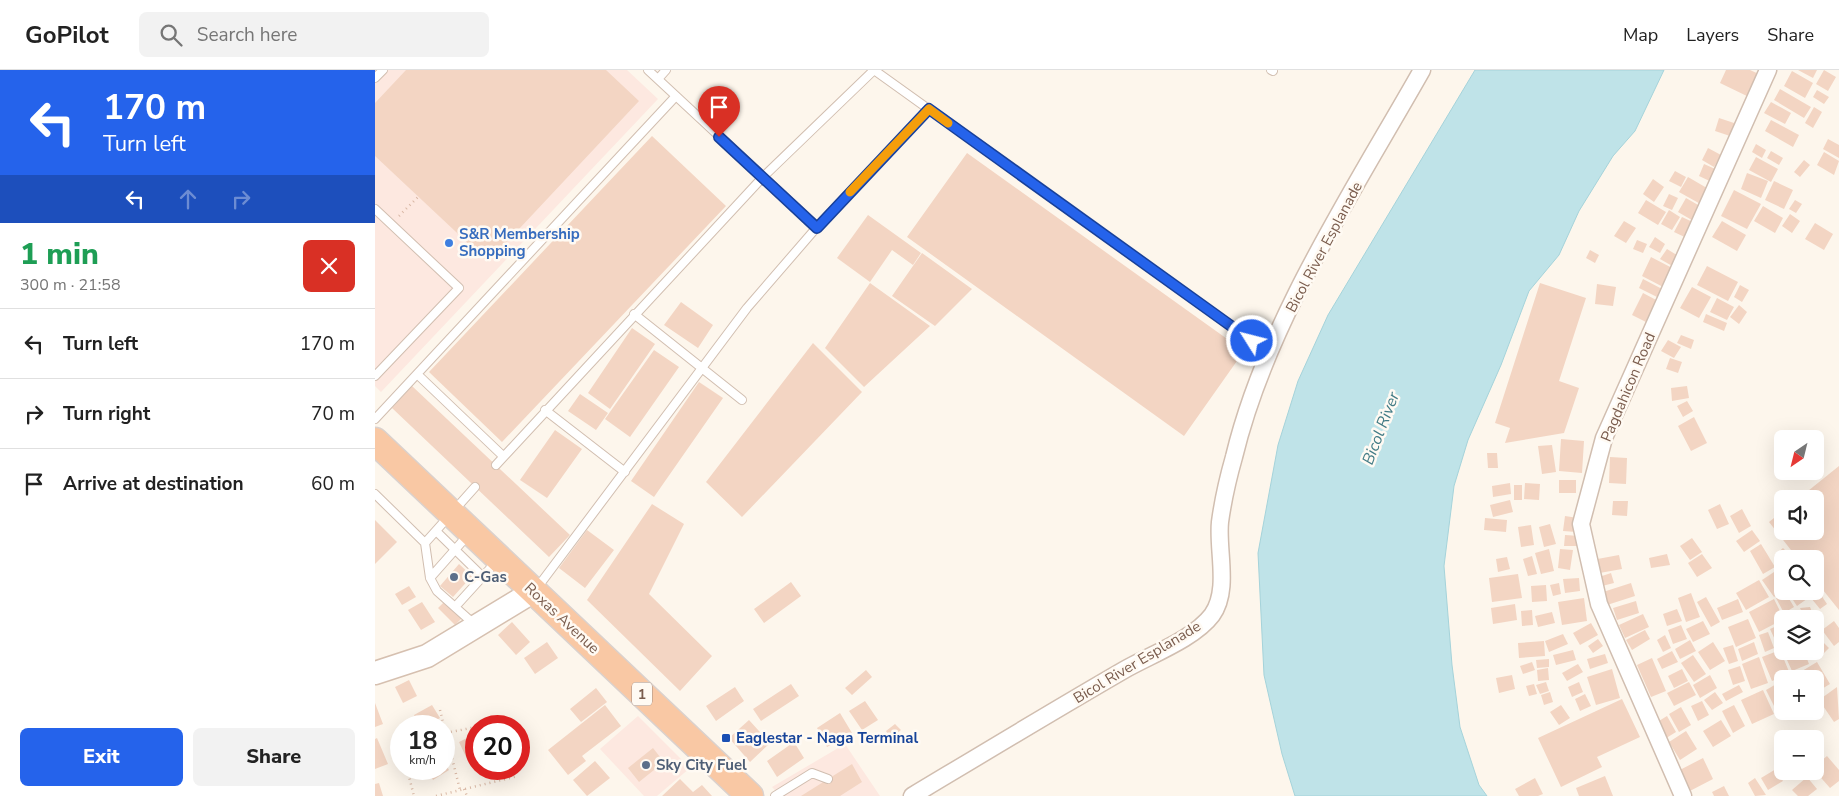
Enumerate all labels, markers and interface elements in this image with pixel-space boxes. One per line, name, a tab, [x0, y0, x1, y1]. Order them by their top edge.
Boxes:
search box	[139, 12, 489, 57]
text: GoPilot	[25, 19, 109, 51]
icon: search	[157, 21, 185, 49]
text: Search here	[197, 22, 297, 48]
text: Map	[1623, 23, 1658, 47]
text: Layers	[1686, 23, 1739, 47]
text: Share	[1767, 23, 1814, 47]
text: 170 m	[103, 84, 206, 131]
pin	[698, 86, 740, 137]
icon: left	[20, 90, 85, 155]
icon: arrive	[705, 93, 733, 121]
text: Turn left	[103, 129, 186, 159]
street label: Bicol River Esplanade	[1281, 178, 1367, 316]
icon: left	[121, 185, 149, 213]
icon: ahead	[174, 185, 202, 213]
icon: right	[227, 185, 255, 213]
place label: S&R Membership Shopping	[459, 224, 580, 261]
text: 1 min	[20, 234, 99, 275]
marker: S&R Membership Shopping	[443, 237, 455, 249]
button: close	[303, 240, 355, 292]
text: 300 m · 21:58	[20, 274, 121, 296]
position arrow	[1225, 314, 1277, 366]
street label: Pagdahicon Road	[1596, 329, 1660, 445]
icon: left	[20, 330, 48, 358]
text: Turn left	[63, 331, 138, 357]
text: 170 m	[300, 331, 355, 357]
water label: Bicol River	[1357, 388, 1405, 468]
icon: right	[20, 400, 48, 428]
text: Turn right	[63, 401, 150, 427]
text: 70 m	[311, 401, 355, 427]
north arrow	[1774, 430, 1824, 480]
map controls	[1774, 430, 1824, 780]
icon: arrive	[20, 470, 48, 498]
text: Arrive at destination	[63, 471, 244, 497]
text: 60 m	[311, 471, 355, 497]
button: sound	[1774, 490, 1824, 540]
button: search	[1774, 550, 1824, 600]
place label: C-Gas	[464, 567, 507, 587]
marker: C-Gas	[448, 571, 460, 583]
street label: Roxas Avenue	[520, 578, 604, 658]
button: layers	[1774, 610, 1824, 660]
street label: Bicol River Esplanade	[1069, 616, 1205, 708]
button: +	[1774, 670, 1824, 720]
road number: 1	[632, 682, 652, 706]
speed limit sign: 20	[465, 715, 530, 780]
text: 18	[407, 724, 438, 758]
button: Exit	[20, 728, 183, 786]
button: Share	[193, 728, 355, 786]
place label: Eaglestar - Naga Terminal	[736, 728, 919, 748]
button: −	[1774, 730, 1824, 780]
marker: Eaglestar - Naga Terminal	[720, 732, 732, 744]
text: km/h	[409, 752, 436, 768]
place label: Sky City Fuel	[656, 755, 747, 775]
marker: Sky City Fuel	[640, 759, 652, 771]

